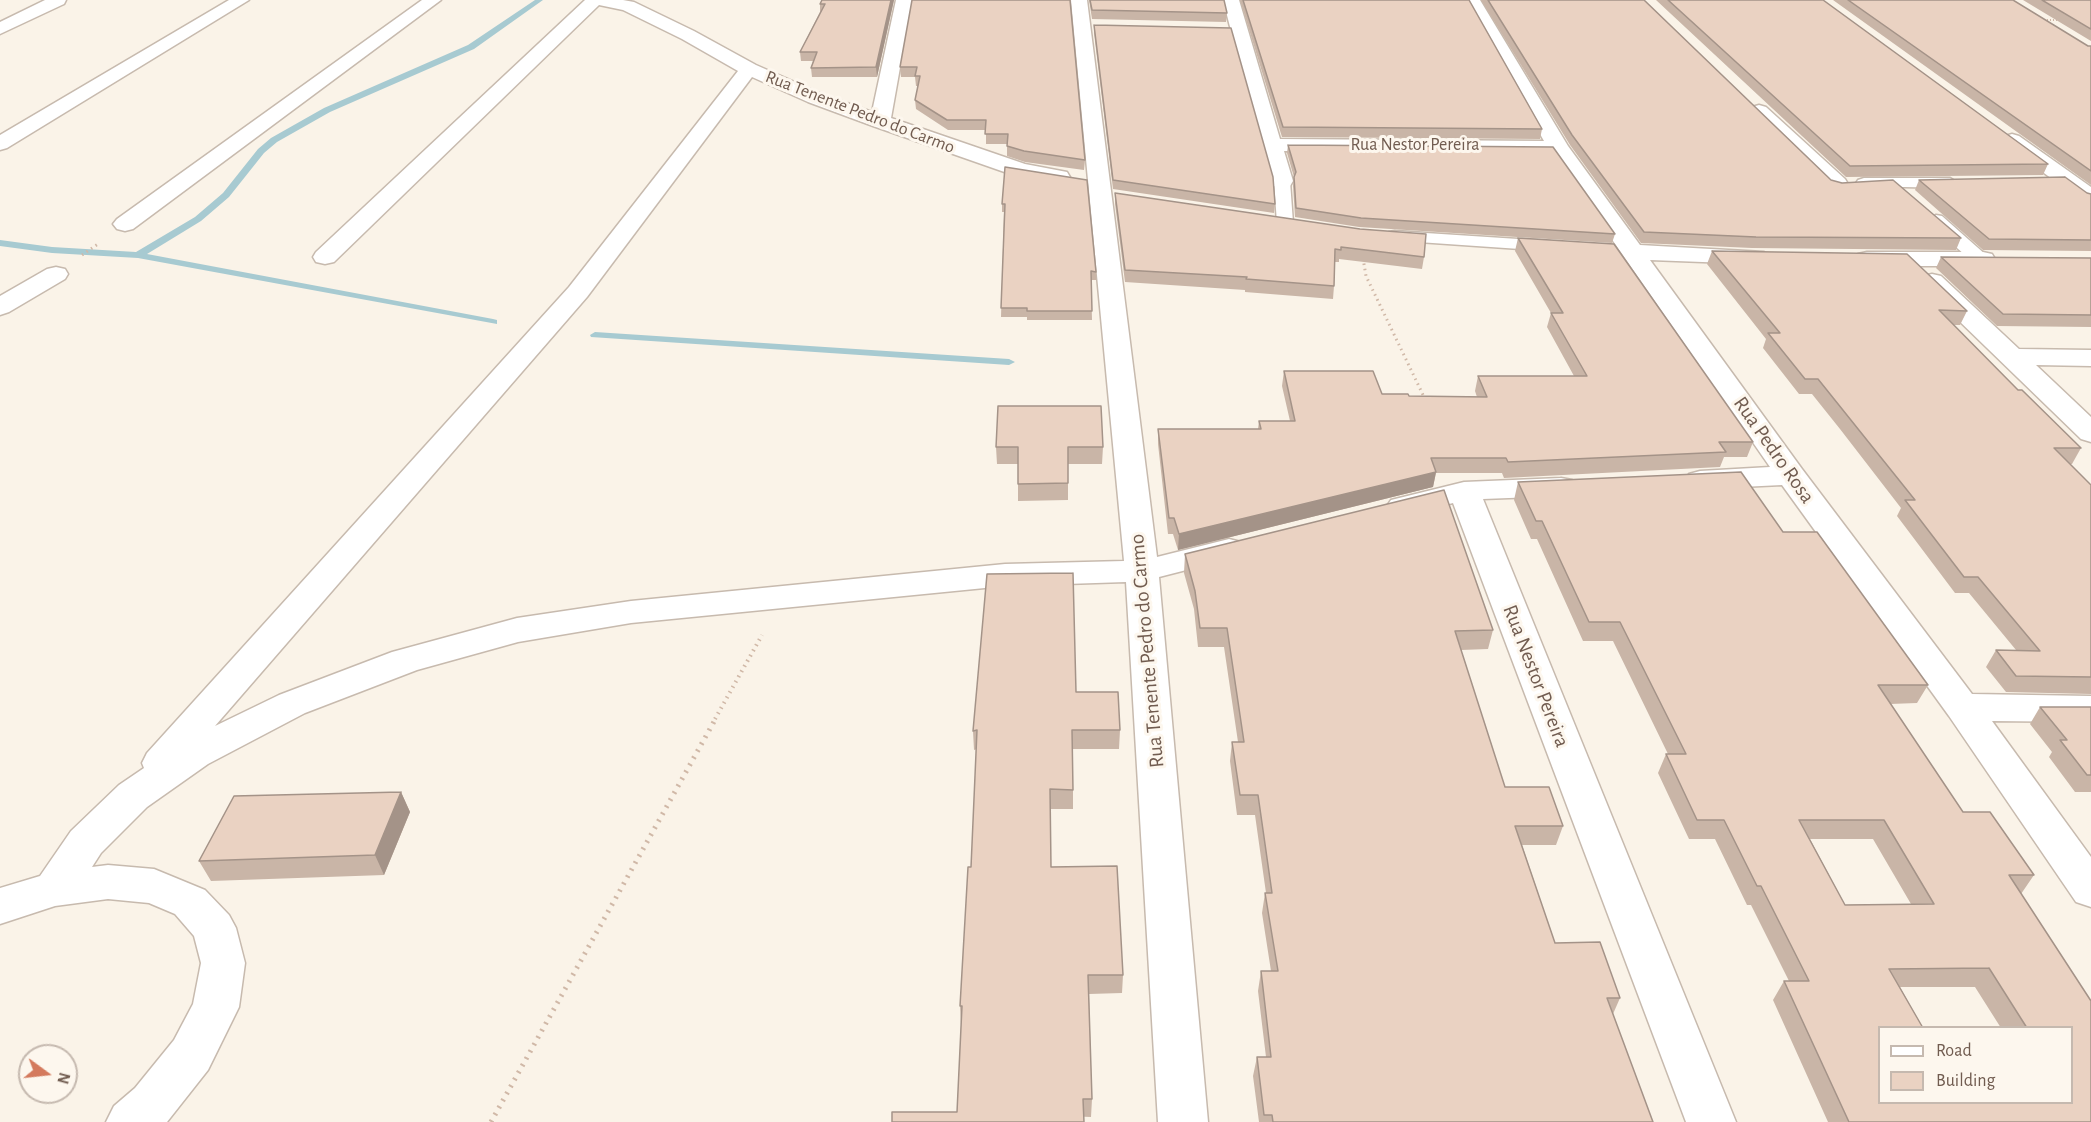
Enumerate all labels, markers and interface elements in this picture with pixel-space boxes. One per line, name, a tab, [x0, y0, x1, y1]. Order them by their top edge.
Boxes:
street label: Rua Tenente Pedro do Carmo	[762, 66, 958, 158]
street label: Rua Nestor Pereira	[1350, 134, 1480, 156]
street label: Rua Pedro Rosa	[1728, 392, 1820, 508]
street label: Rua Tenente Pedro do Carmo	[1124, 533, 1170, 769]
street label: Rua Nestor Pereira	[1497, 601, 1575, 751]
legend	[1878, 1026, 2073, 1104]
text: Road	[1936, 1042, 1972, 1060]
north arrow	[18, 1044, 78, 1104]
text: N	[54, 1071, 73, 1086]
text: Building	[1936, 1072, 1995, 1090]

